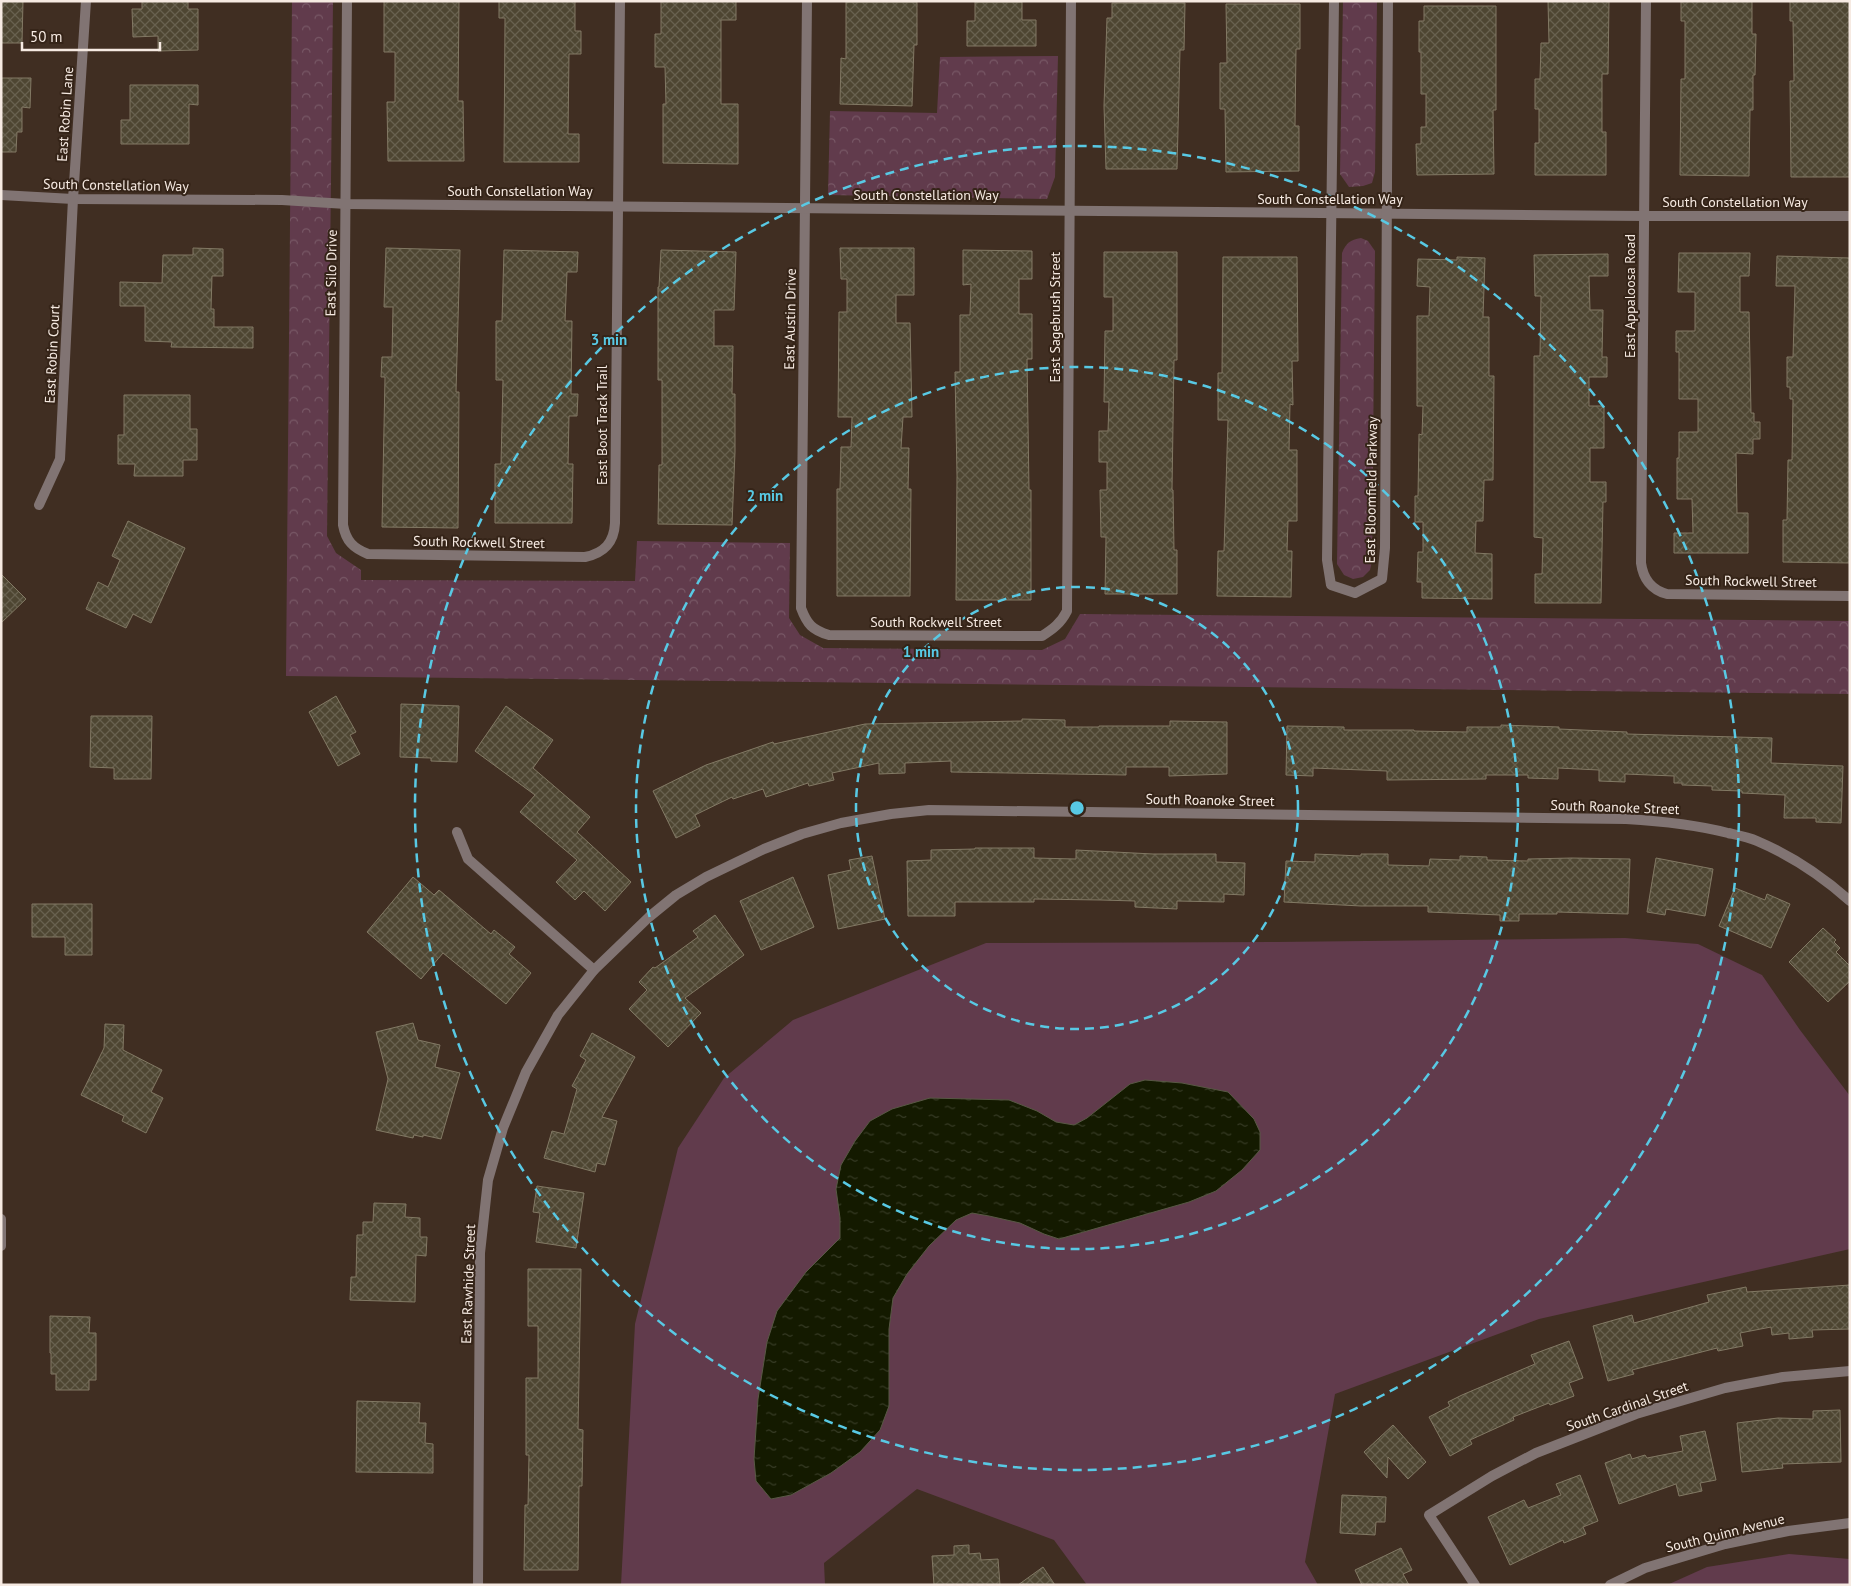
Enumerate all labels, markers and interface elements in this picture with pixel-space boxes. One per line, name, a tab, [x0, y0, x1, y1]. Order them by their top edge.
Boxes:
scale bar	[22, 20, 160, 52]
text: 50 m	[30, 27, 63, 46]
street label: East Robin Lane	[53, 66, 77, 162]
street label: South Constellation Way	[43, 175, 189, 195]
street label: South Constellation Way	[447, 182, 593, 200]
street label: South Constellation Way	[853, 186, 999, 204]
street label: South Constellation Way	[1257, 190, 1403, 208]
street label: South Constellation Way	[1662, 193, 1808, 211]
street label: East Silo Drive	[321, 229, 341, 317]
street label: East Appaloosa Road	[1621, 234, 1639, 358]
street label: East Sagebrush Street	[1046, 251, 1064, 382]
street label: East Austin Drive	[780, 268, 800, 370]
street label: East Robin Court	[40, 304, 64, 404]
text: 3 min	[591, 330, 627, 349]
street label: East Boot Track Trail	[593, 365, 611, 485]
street label: East Bloomfield Parkway	[1361, 416, 1381, 564]
text: 2 min	[747, 486, 783, 505]
street label: South Rockwell Street	[413, 532, 545, 552]
street label: South Rockwell Street	[1685, 571, 1817, 591]
street label: South Rockwell Street	[870, 613, 1002, 631]
text: 1 min	[903, 642, 939, 661]
street label: South Roanoke Street	[1145, 790, 1275, 810]
street label: South Roanoke Street	[1550, 796, 1680, 818]
centre of rings	[1068, 799, 1086, 817]
street label: East Rawhide Street	[457, 1224, 479, 1344]
street label: South Cardinal Street	[1564, 1377, 1690, 1435]
street label: South Quinn Avenue	[1664, 1510, 1786, 1556]

